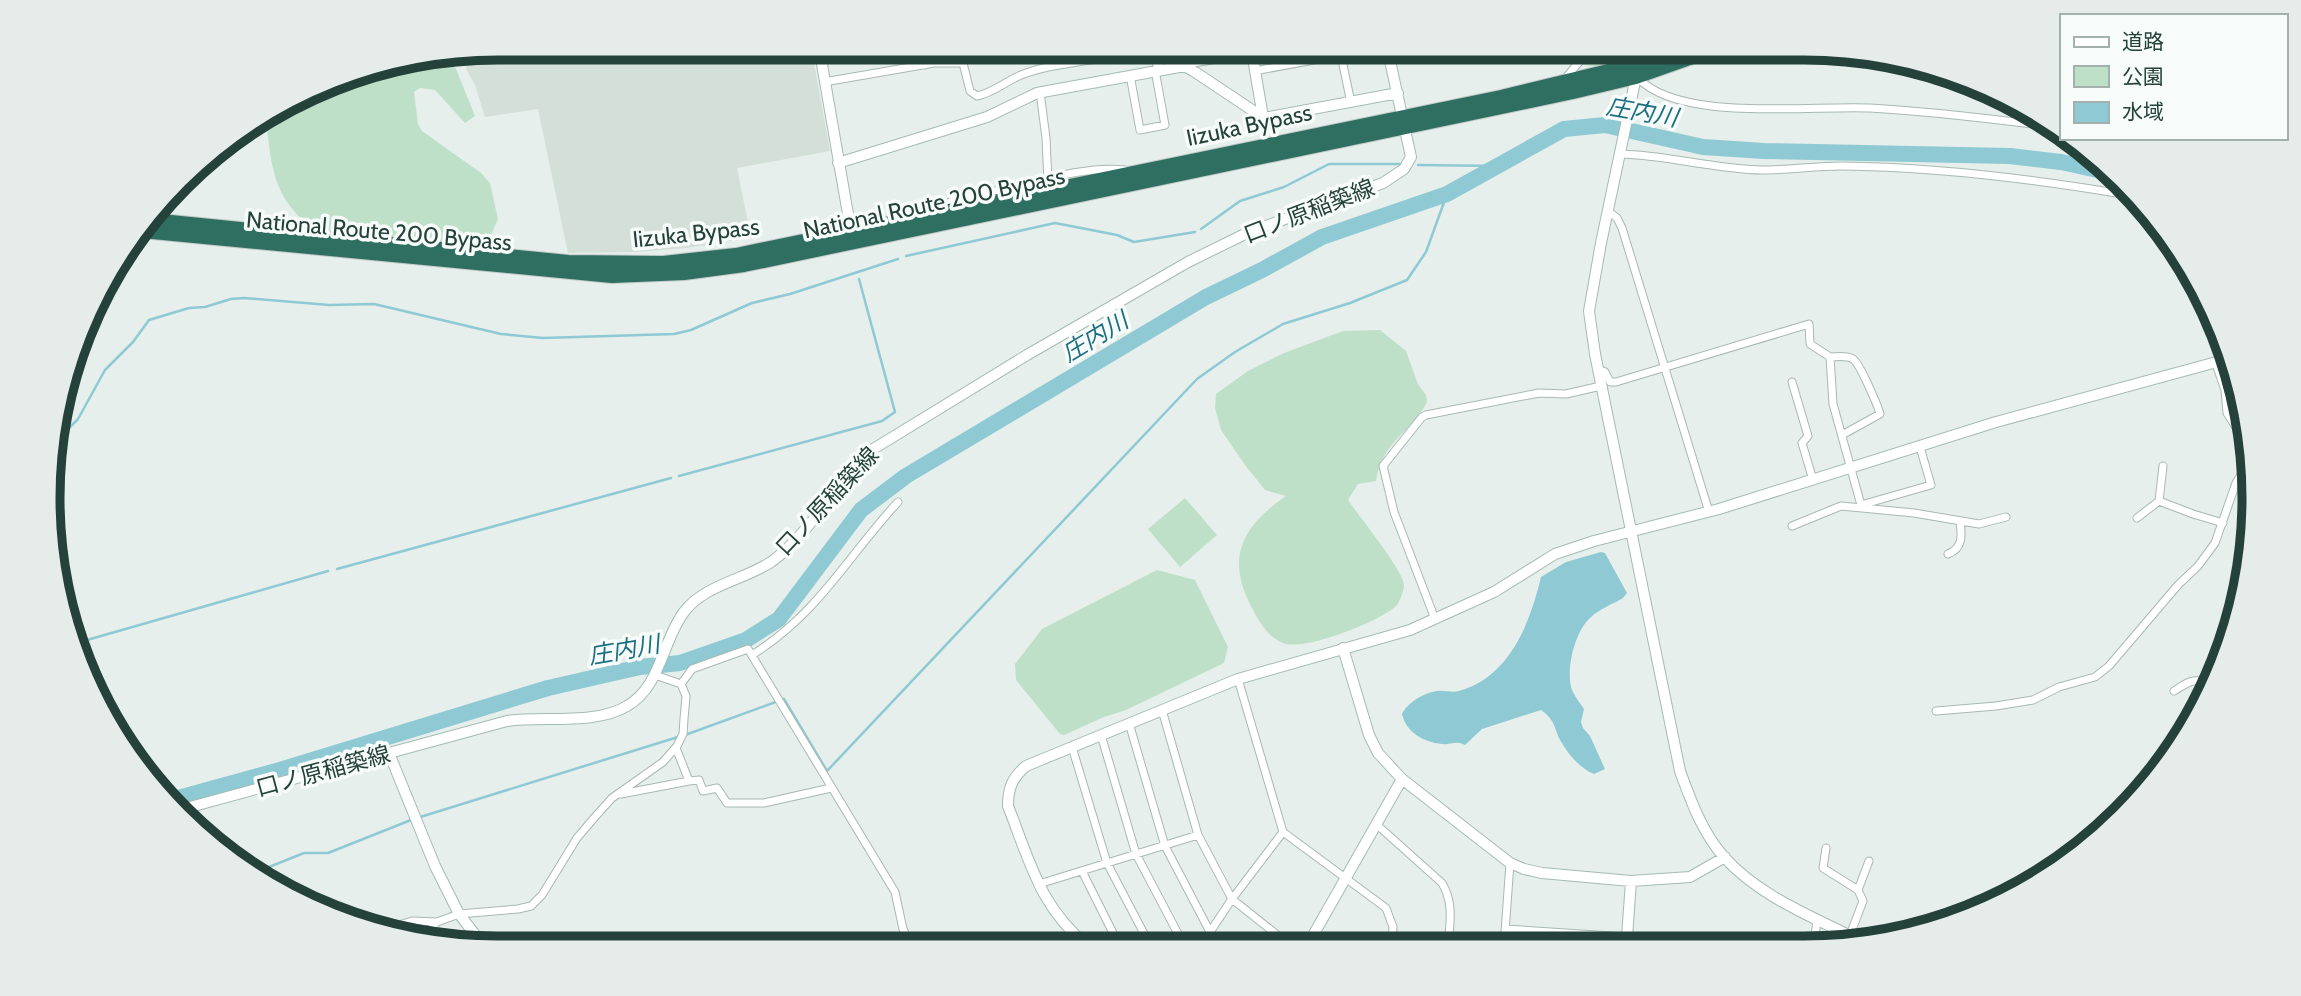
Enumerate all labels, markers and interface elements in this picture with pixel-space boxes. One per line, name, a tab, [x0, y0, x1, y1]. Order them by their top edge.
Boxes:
legend	[2060, 14, 2287, 140]
text: 道路	[2122, 29, 2164, 54]
text: 公園	[2122, 64, 2164, 89]
water label: 庄内川	[1604, 91, 1683, 133]
street label: Iizuka Bypass	[1184, 98, 1314, 152]
text: 水域	[2122, 99, 2164, 124]
street label: National Route 200 Bypass	[801, 162, 1067, 244]
street label: 口ノ原稲築線	[1240, 173, 1378, 249]
street label: National Route 200 Bypass	[245, 205, 513, 257]
street label: Iizuka Bypass	[631, 212, 761, 254]
water label: 庄内川	[1056, 304, 1136, 368]
street label: 口ノ原稲築線	[770, 441, 884, 561]
water label: 庄内川	[586, 628, 665, 670]
street label: 口ノ原稲築線	[253, 740, 393, 802]

